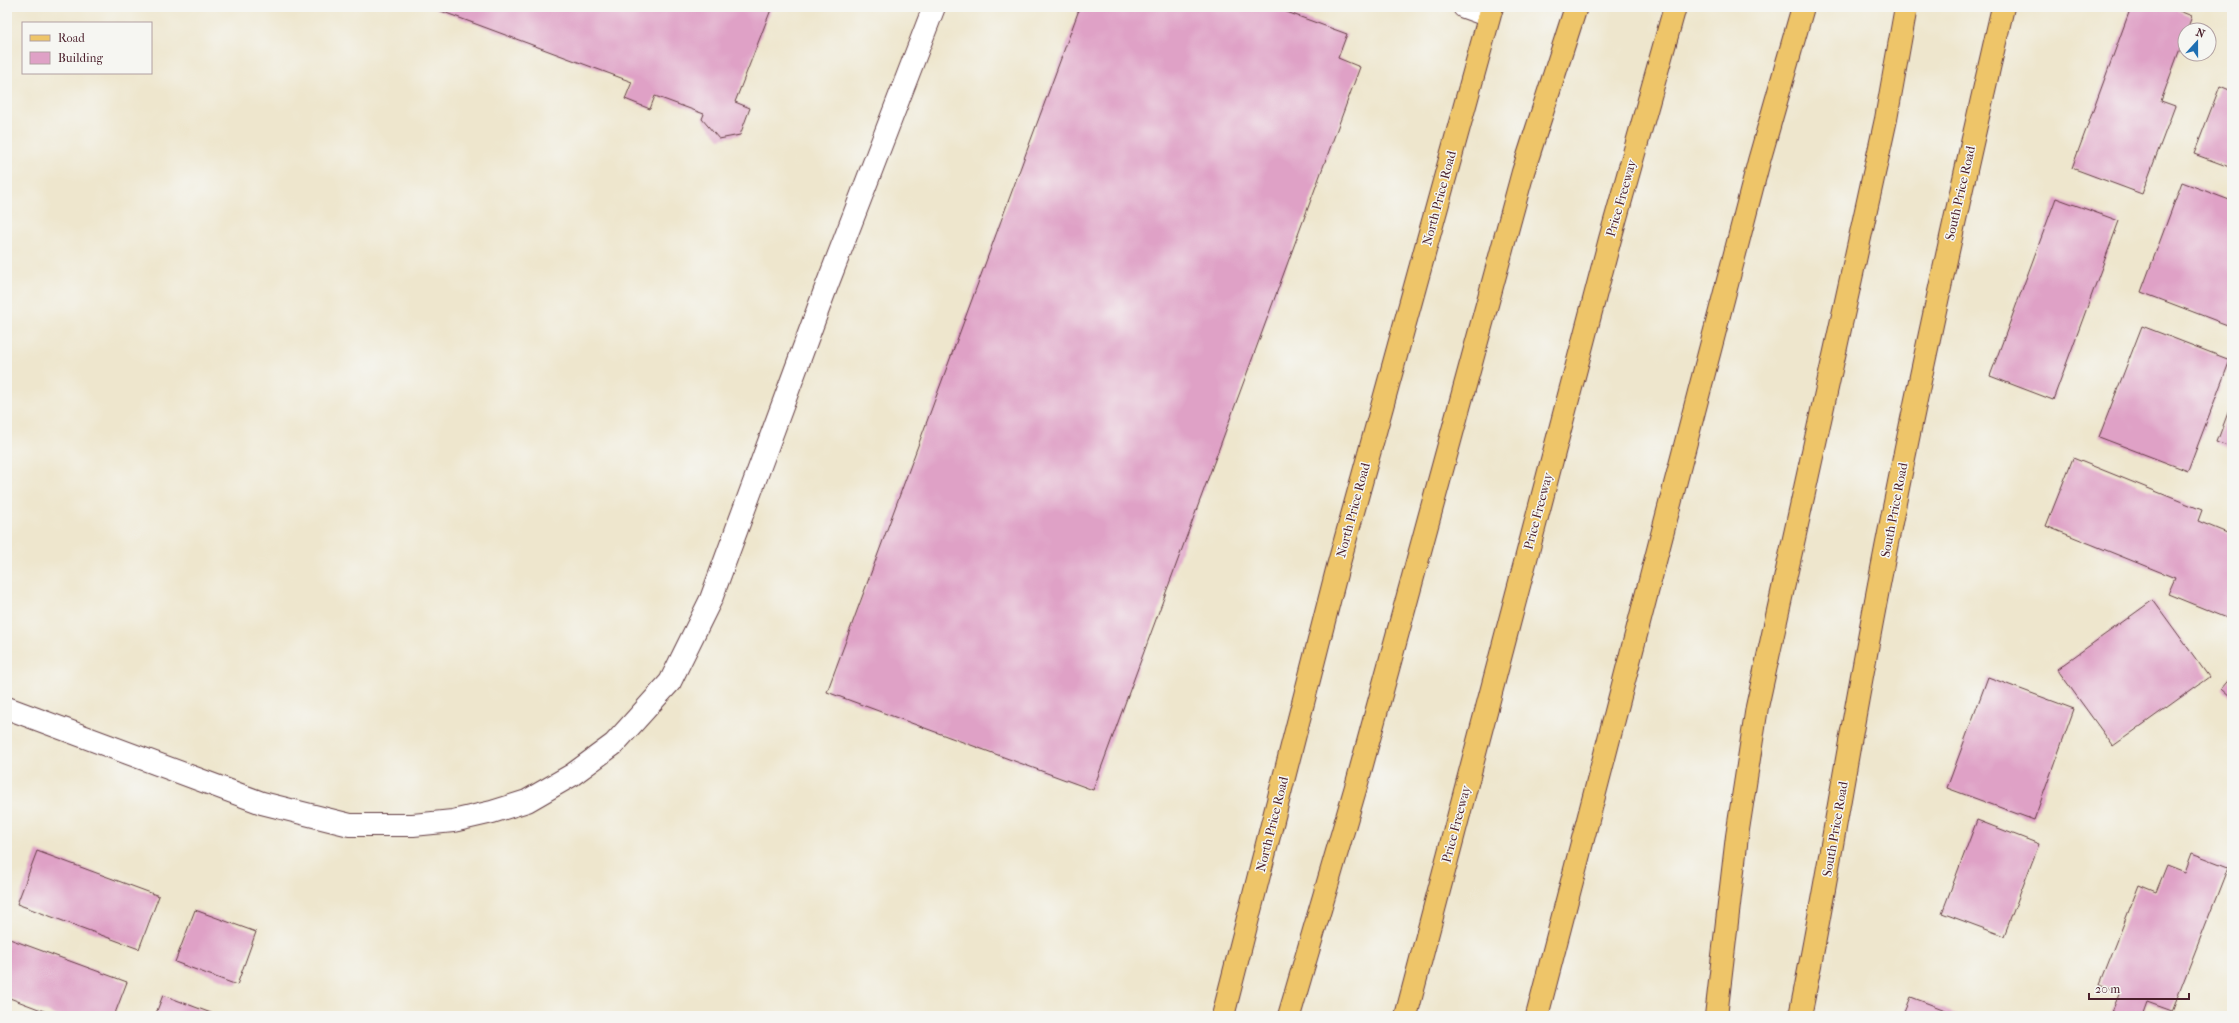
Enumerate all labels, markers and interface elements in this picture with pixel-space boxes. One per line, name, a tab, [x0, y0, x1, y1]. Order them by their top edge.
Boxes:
legend	[22, 22, 152, 74]
north arrow	[2177, 22, 2217, 62]
text: N	[2194, 26, 2207, 41]
text: Road	[58, 31, 85, 45]
text: Building	[58, 51, 103, 65]
street label: South Price Road	[1942, 144, 1978, 242]
street label: North Price Road	[1419, 148, 1459, 247]
street label: Price Freeway	[1603, 157, 1639, 238]
street label: North Price Road	[1333, 460, 1373, 559]
street label: South Price Road	[1877, 460, 1911, 559]
street label: Price Freeway	[1520, 470, 1556, 551]
street label: North Price Road	[1253, 774, 1291, 873]
street label: South Price Road	[1819, 779, 1851, 878]
street label: Price Freeway	[1438, 783, 1474, 864]
scale bar	[2089, 975, 2189, 1001]
text: 20 m	[2095, 982, 2120, 996]

